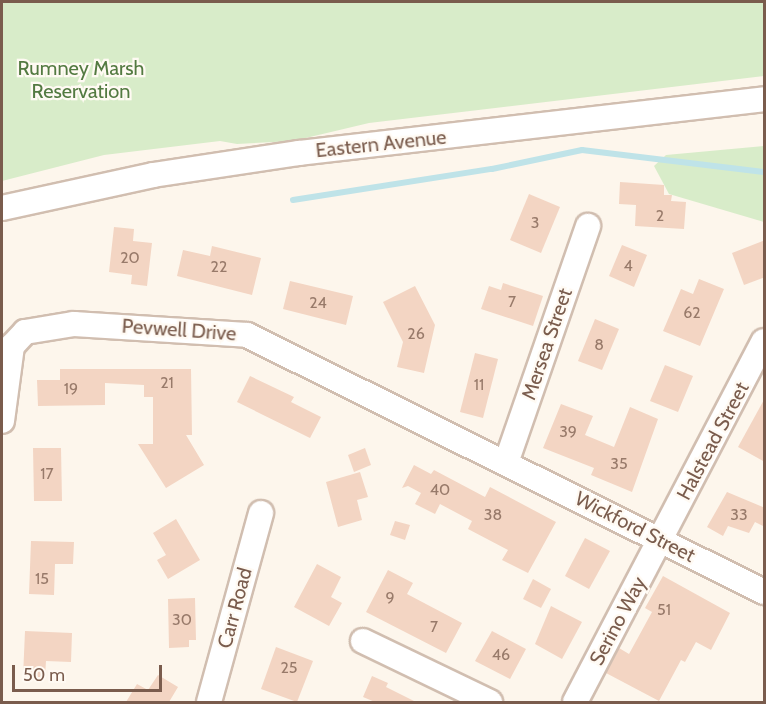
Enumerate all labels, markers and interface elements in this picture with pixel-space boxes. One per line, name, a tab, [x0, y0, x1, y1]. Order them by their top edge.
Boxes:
park label: Rumney Marsh Reservation	[18, 57, 144, 104]
street label: Eastern Avenue	[314, 125, 448, 163]
house number: 2	[656, 206, 664, 226]
house number: 3	[531, 213, 539, 233]
house number: 20	[120, 248, 140, 268]
house number: 4	[623, 256, 633, 276]
house number: 22	[211, 257, 227, 277]
street label: Mersea Street	[517, 285, 577, 403]
house number: 7	[508, 292, 516, 312]
house number: 24	[309, 293, 327, 313]
house number: 62	[683, 303, 701, 323]
street label: Pevwell Drive	[121, 314, 237, 346]
house number: 26	[407, 324, 425, 344]
house number: 8	[594, 335, 604, 355]
house number: 21	[160, 373, 174, 393]
house number: 11	[474, 375, 484, 395]
street label: Halstead Street	[672, 378, 754, 504]
house number: 19	[64, 379, 78, 399]
house number: 39	[559, 422, 577, 442]
house number: 35	[610, 454, 628, 474]
house number: 17	[40, 464, 54, 484]
house number: 40	[430, 480, 450, 500]
street label: Wickford Street	[571, 486, 699, 568]
house number: 38	[484, 505, 502, 525]
house number: 33	[730, 505, 748, 525]
street label: Carr Road	[213, 565, 257, 651]
house number: 15	[35, 569, 49, 589]
street label: Serino Way	[585, 573, 651, 669]
house number: 9	[385, 588, 395, 608]
house number: 51	[657, 600, 671, 620]
house number: 30	[172, 610, 192, 630]
house number: 7	[430, 617, 438, 637]
house number: 46	[492, 645, 510, 665]
scale bar	[15, 653, 165, 691]
house number: 25	[280, 658, 298, 678]
text: 50 m	[23, 664, 65, 686]

